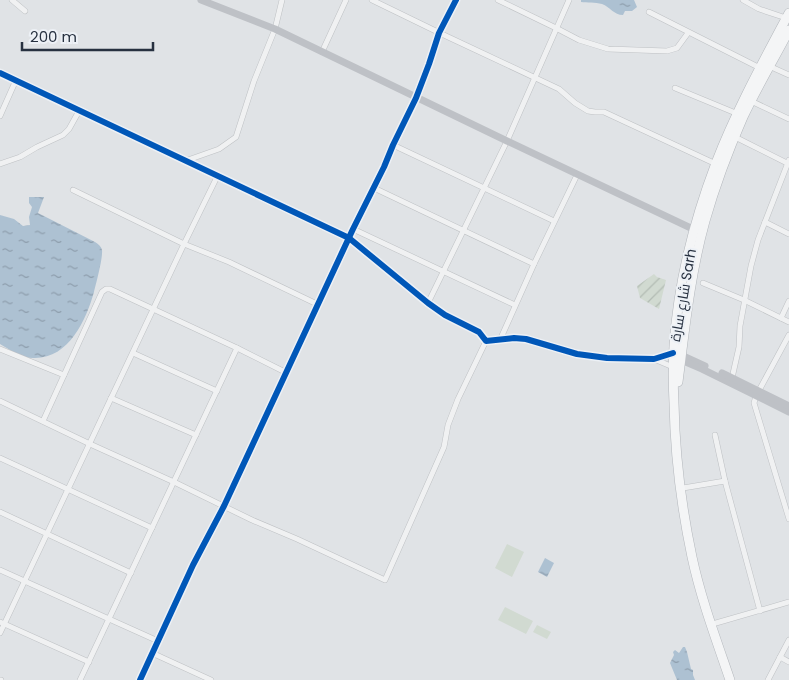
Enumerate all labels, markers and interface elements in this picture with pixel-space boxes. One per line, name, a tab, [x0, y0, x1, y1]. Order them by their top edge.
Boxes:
scale bar	[22, 20, 154, 52]
text: 200 m	[30, 26, 77, 47]
street label: شارع سارة Sarh	[665, 247, 701, 343]

